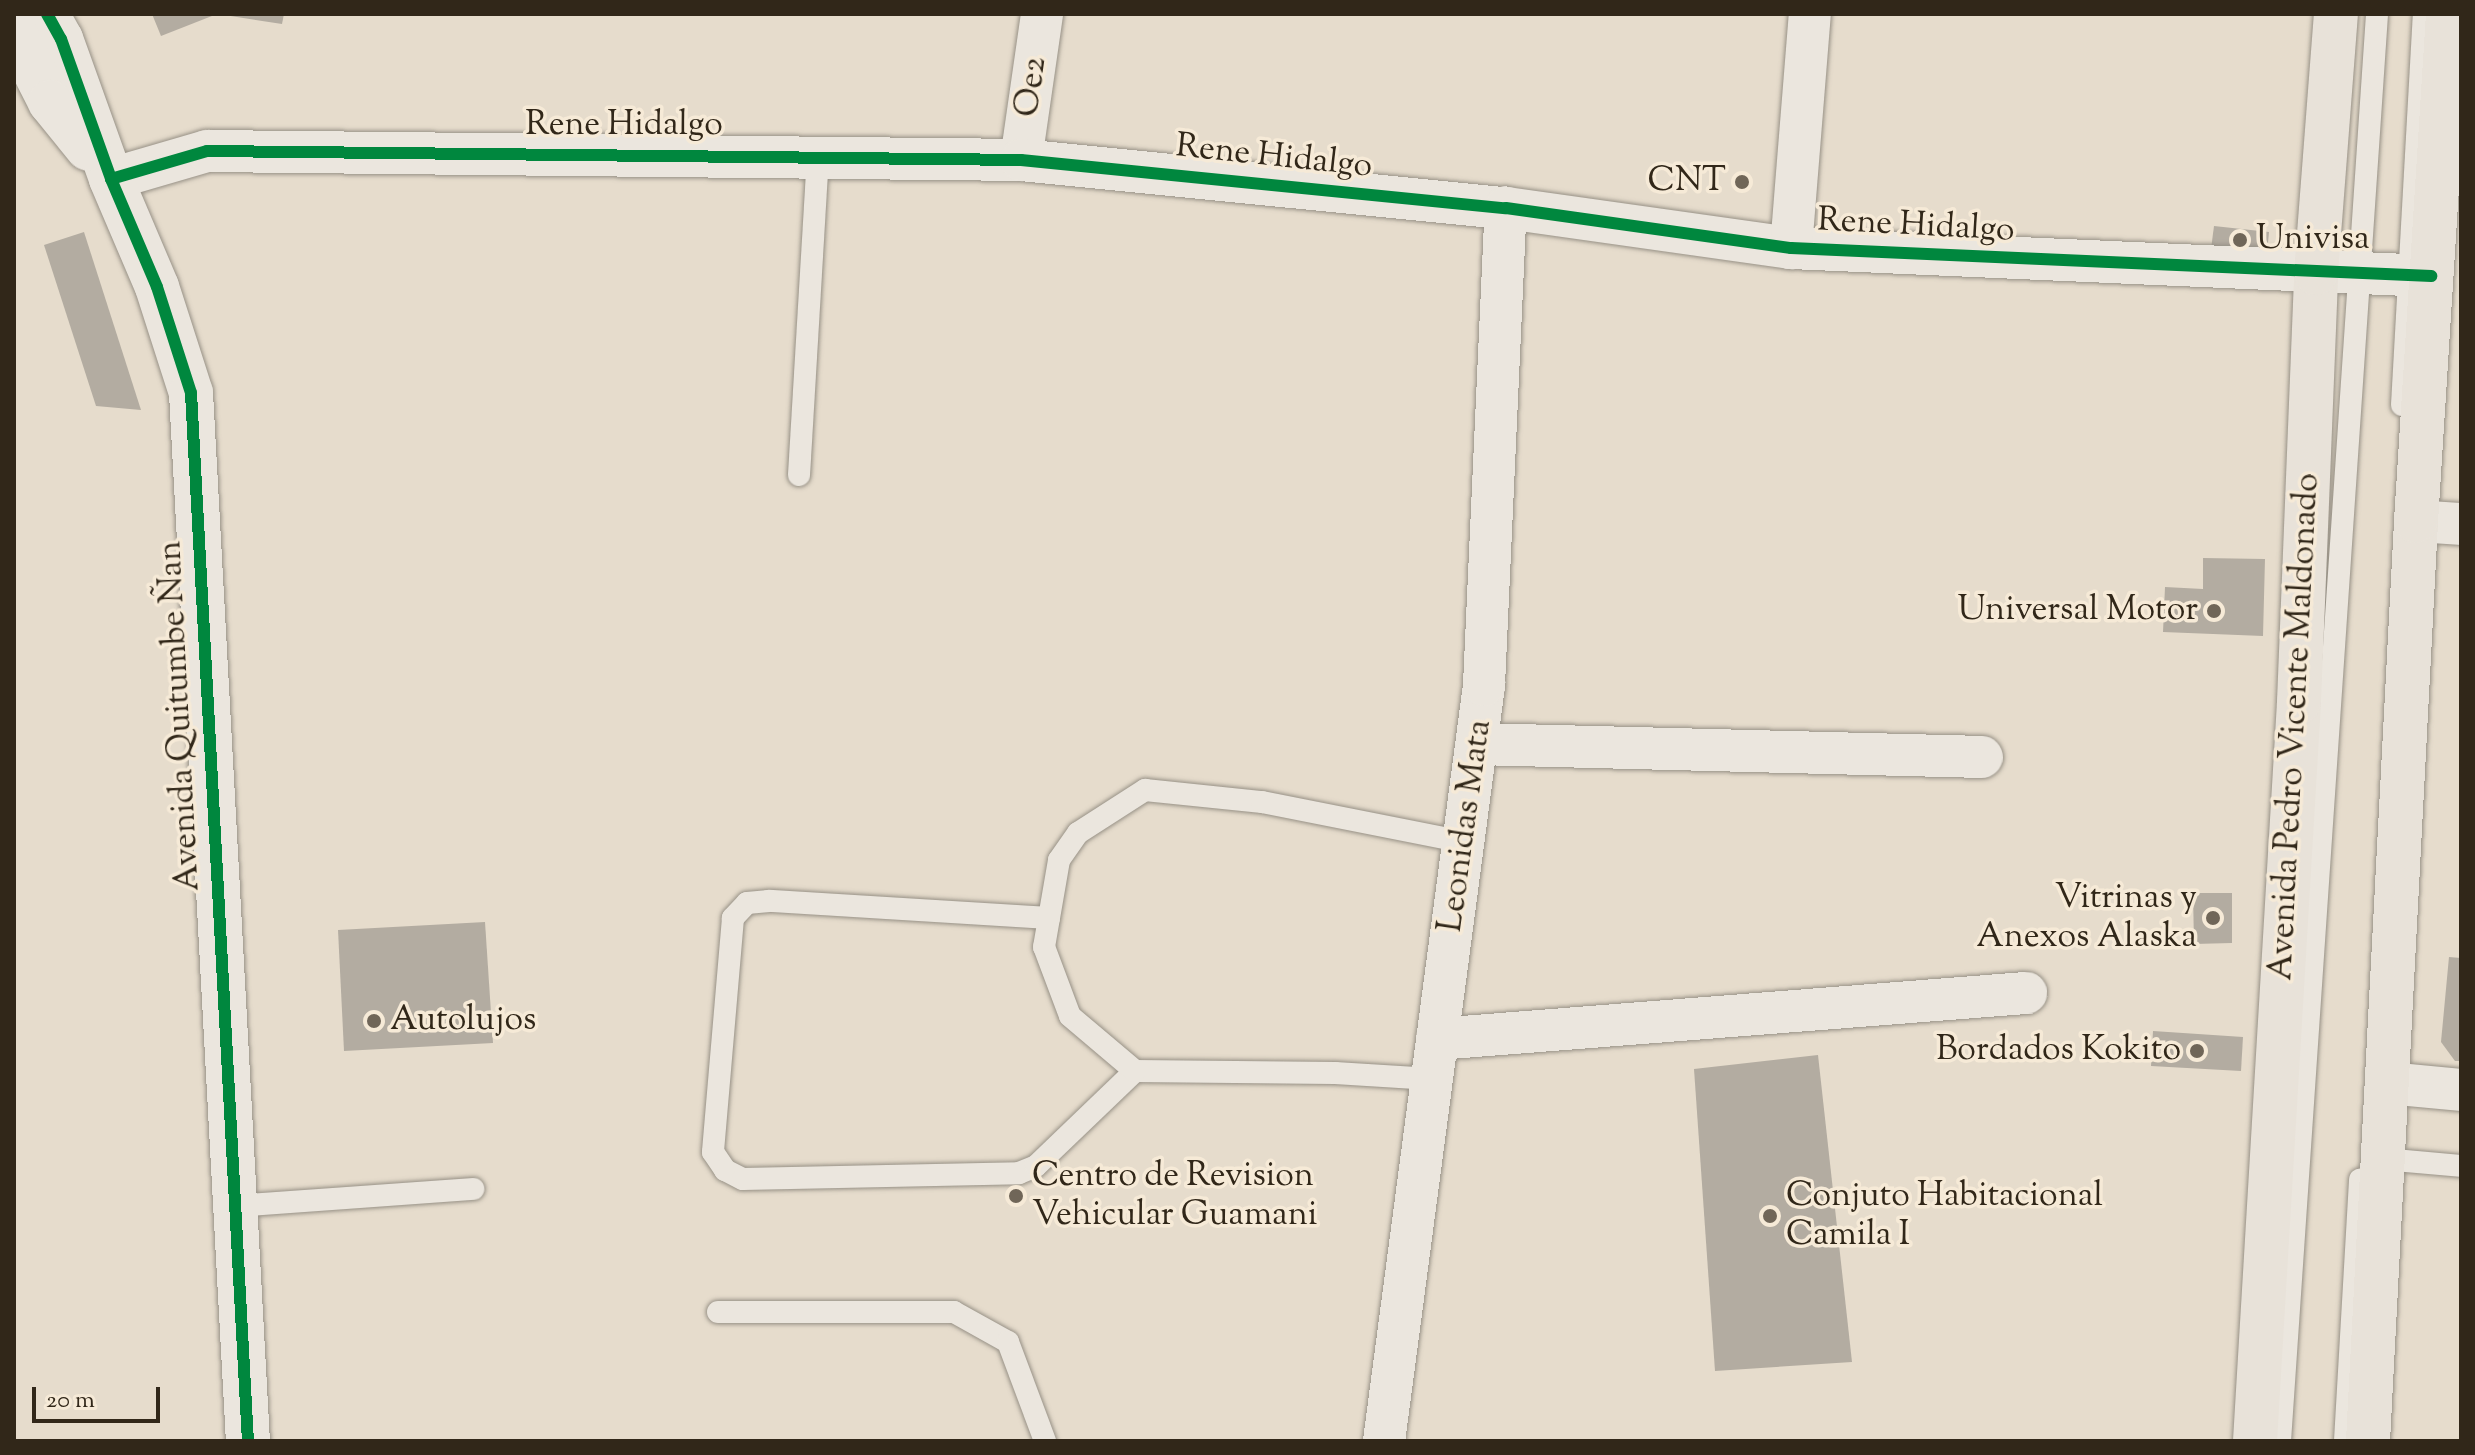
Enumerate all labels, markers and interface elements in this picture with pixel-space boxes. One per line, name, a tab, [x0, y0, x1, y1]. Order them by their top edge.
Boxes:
street label: Oe2	[1008, 54, 1056, 120]
street label: Rene Hidalgo	[525, 106, 723, 146]
street label: Rene Hidalgo	[1174, 126, 1374, 188]
place label: CNT	[1648, 162, 1726, 202]
marker: CNT	[1733, 173, 1751, 191]
street label: Rene Hidalgo	[1816, 200, 2016, 252]
place label: Univisa	[2256, 220, 2370, 260]
marker: Univisa	[2231, 231, 2249, 249]
street label: Avenida Pedro Vicente Maldonado	[2261, 472, 2329, 982]
street label: Avenida Quitumbe Ñan	[150, 540, 210, 892]
place label: Universal Motor	[1957, 591, 2198, 631]
marker: Universal Motor	[2205, 602, 2223, 620]
street label: Leonidas Mata	[1431, 717, 1501, 935]
place label: Vitrinas y Anexos Alaska	[1976, 878, 2197, 958]
marker: Vitrinas y Anexos Alaska	[2204, 909, 2222, 927]
place label: Autolujos	[390, 1001, 536, 1041]
marker: Autolujos	[365, 1012, 383, 1030]
place label: Bordados Kokito	[1936, 1031, 2181, 1071]
marker: Bordados Kokito	[2188, 1042, 2206, 1060]
place label: Centro de Revision Vehicular Guamani	[1032, 1156, 1317, 1236]
place label: Conjuto Habitacional Camila I	[1786, 1176, 2103, 1256]
marker: Centro de Revision Vehicular Guamani	[1007, 1187, 1025, 1205]
marker: Conjuto Habitacional Camila I	[1761, 1207, 1779, 1225]
scale bar	[36, 1371, 164, 1421]
text: 20 m	[46, 1384, 95, 1418]

